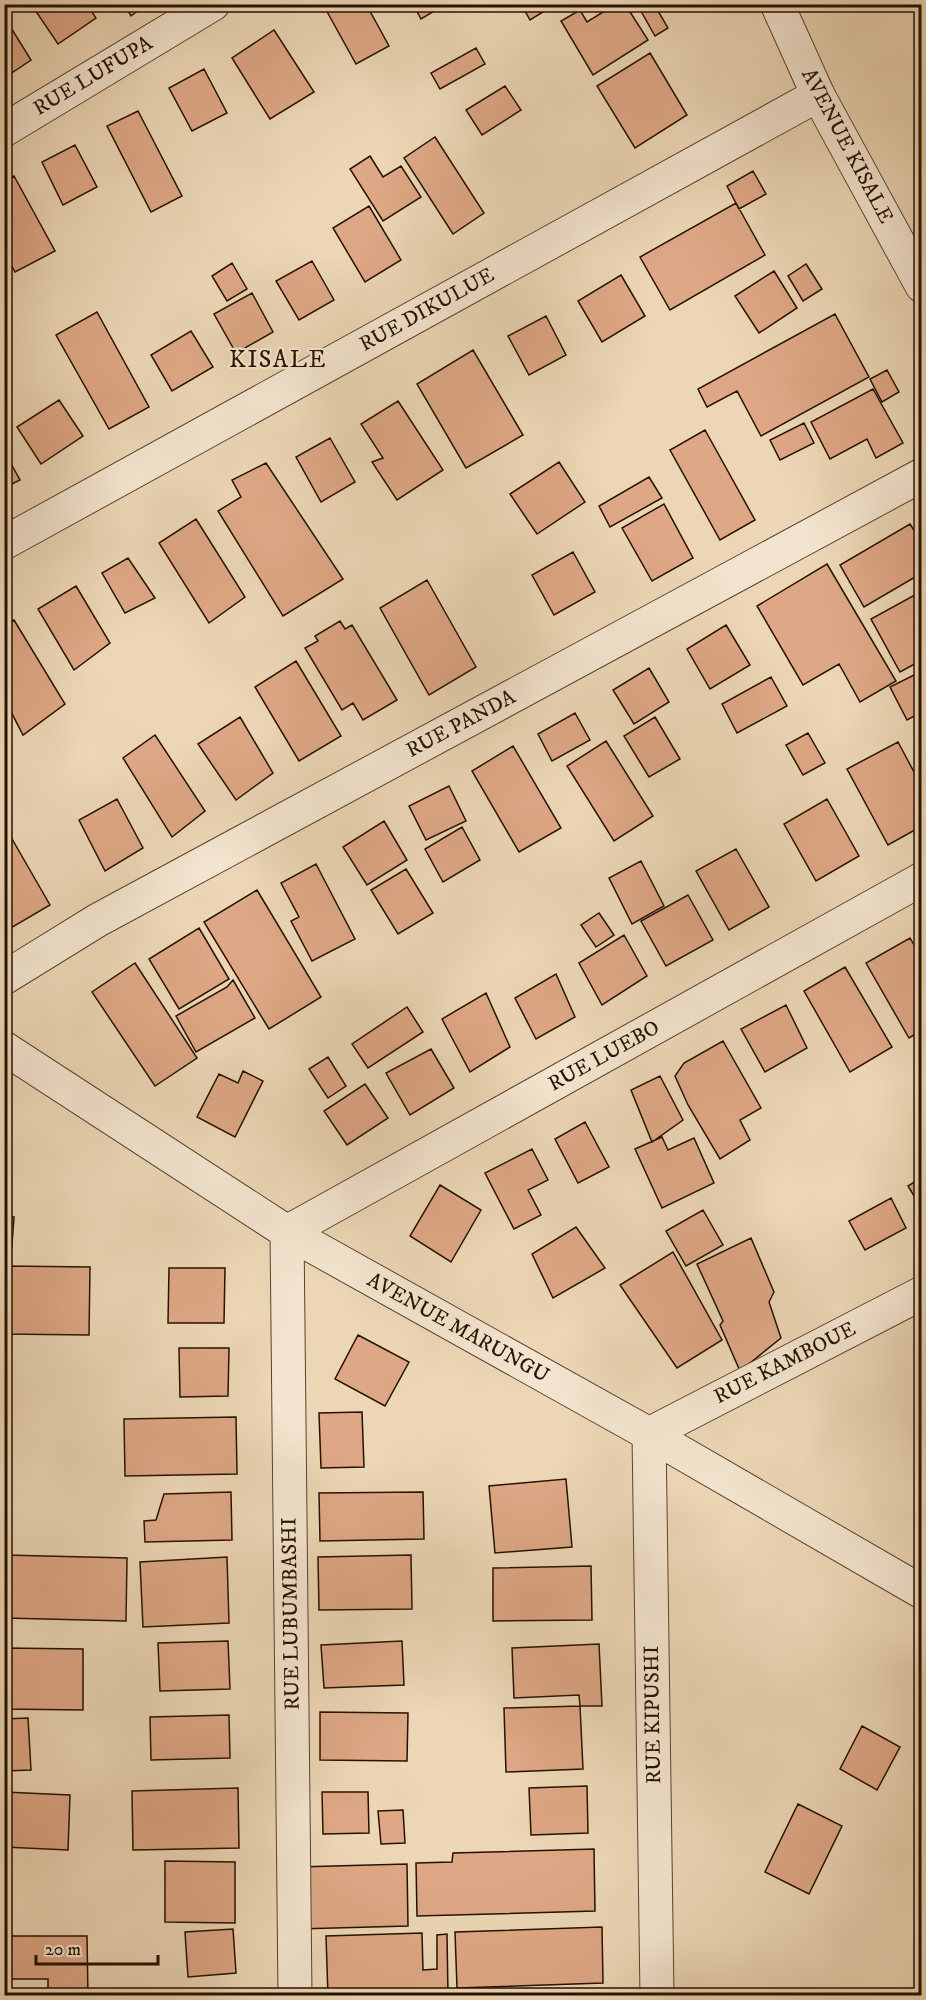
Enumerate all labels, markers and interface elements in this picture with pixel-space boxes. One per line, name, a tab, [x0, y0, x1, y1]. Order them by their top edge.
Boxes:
street label: RUE LUFUPA	[29, 30, 158, 122]
street label: AVENUE KISALE	[795, 64, 899, 228]
street label: RUE DIKULUE	[355, 262, 499, 358]
district label: KISALE	[229, 345, 327, 375]
street label: RUE PANDA	[402, 684, 521, 764]
street label: RUE LUEBO	[544, 1015, 664, 1097]
street label: AVENUE MARUNGU	[362, 1267, 554, 1389]
street label: RUE KAMBOUE	[710, 1316, 860, 1410]
street label: RUE LUBUMBASHI	[276, 1517, 306, 1711]
street label: RUE KIPUSHI	[639, 1646, 667, 1784]
scale bar	[36, 1928, 158, 1966]
text: 20 m	[45, 1939, 81, 1961]

